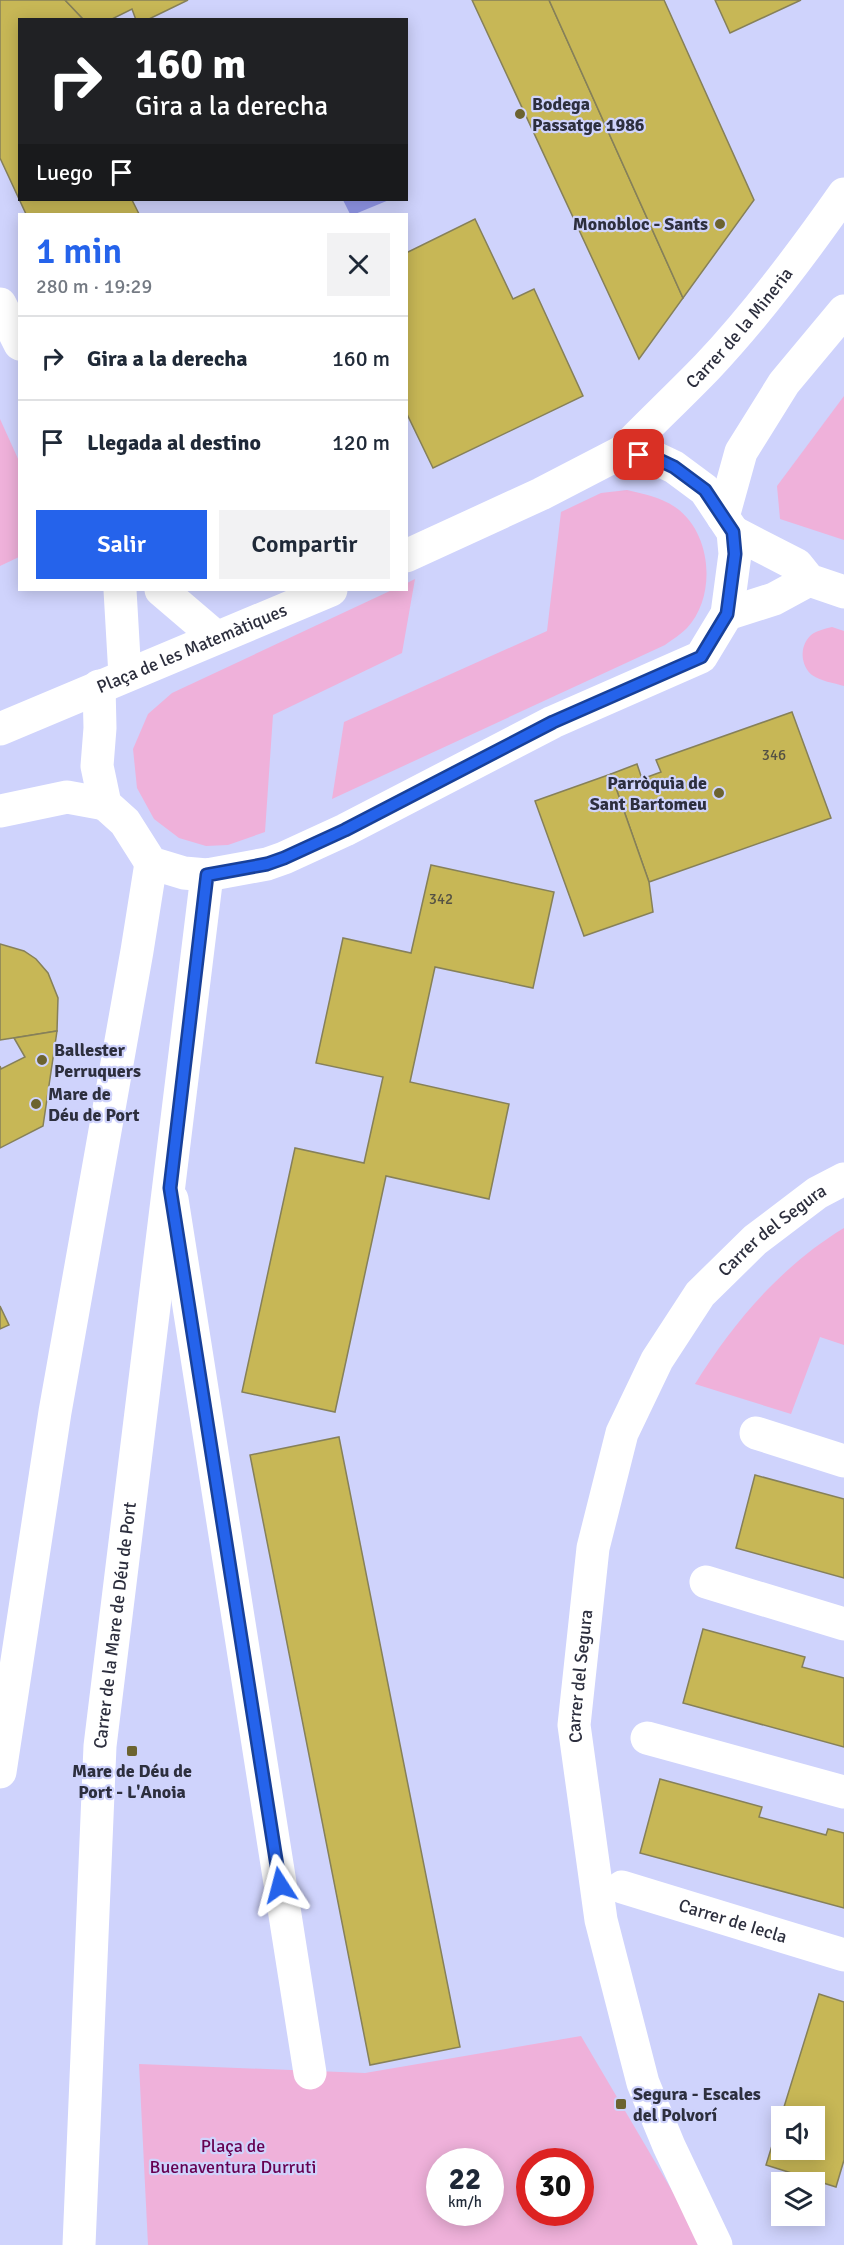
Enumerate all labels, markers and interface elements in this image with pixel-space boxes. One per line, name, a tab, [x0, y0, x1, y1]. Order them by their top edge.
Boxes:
text: 160 m	[135, 39, 246, 90]
icon: right	[36, 42, 114, 120]
text: Gira a la derecha	[135, 90, 328, 123]
place label: Bodega Passatge 1986	[532, 93, 645, 136]
marker: Bodega Passatge 1986	[513, 107, 527, 121]
icon: arrive	[105, 156, 138, 189]
text: Luego	[36, 159, 93, 186]
place label: Monobloc - Sants	[573, 213, 708, 235]
marker: Monobloc - Sants	[713, 217, 727, 231]
text: 1 min	[36, 229, 122, 274]
button: close	[327, 233, 390, 296]
street label: Carrer de la Mineria	[681, 263, 798, 393]
text: 280 m · 19:29	[36, 274, 152, 299]
icon: right	[36, 342, 69, 375]
text: Gira a la derecha	[87, 345, 248, 372]
text: 160 m	[332, 345, 390, 372]
icon: arrive	[36, 426, 69, 459]
text: Llegada al destino	[87, 429, 261, 456]
text: 120 m	[332, 429, 390, 456]
pin	[613, 429, 664, 480]
icon: arrive	[622, 438, 655, 471]
button: Salir	[36, 510, 207, 579]
button: Compartir	[219, 510, 390, 579]
street label: Plaça de les Matemàtiques	[93, 599, 290, 698]
house number: 346	[762, 746, 786, 764]
place label: Parròquia de Sant Bartomeu	[590, 772, 707, 815]
marker: Parròquia de Sant Bartomeu	[712, 786, 726, 800]
house number: 342	[429, 890, 453, 908]
place label: Ballester Perruquers	[54, 1039, 141, 1082]
marker: Ballester Perruquers	[35, 1053, 49, 1067]
place label: Mare de Déu de Port	[48, 1083, 140, 1126]
marker: Mare de Déu de Port	[29, 1097, 43, 1111]
street label: Carrer del Segura	[713, 1179, 830, 1281]
street label: Carrer de la Mare de Déu de Port	[89, 1501, 141, 1750]
street label: Carrer del Segura	[563, 1608, 597, 1744]
marker: Mare de Déu de Port - L'Anoia	[125, 1744, 139, 1758]
place label: Mare de Déu de Port - L'Anoia	[72, 1760, 192, 1803]
position arrow	[248, 1853, 312, 1917]
street label: Carrer de Iecla	[676, 1894, 790, 1948]
place label: Segura - Escales del Polvorí	[633, 2083, 761, 2126]
marker: Segura - Escales del Polvorí	[614, 2097, 628, 2111]
map controls	[771, 2106, 825, 2226]
button: sound	[771, 2106, 825, 2160]
park label: Plaça de Buenaventura Durruti	[150, 2135, 316, 2178]
speed limit sign: 30	[516, 2148, 594, 2226]
text: 22	[449, 2161, 481, 2198]
button: layers	[771, 2172, 825, 2226]
text: km/h	[448, 2193, 482, 2211]

